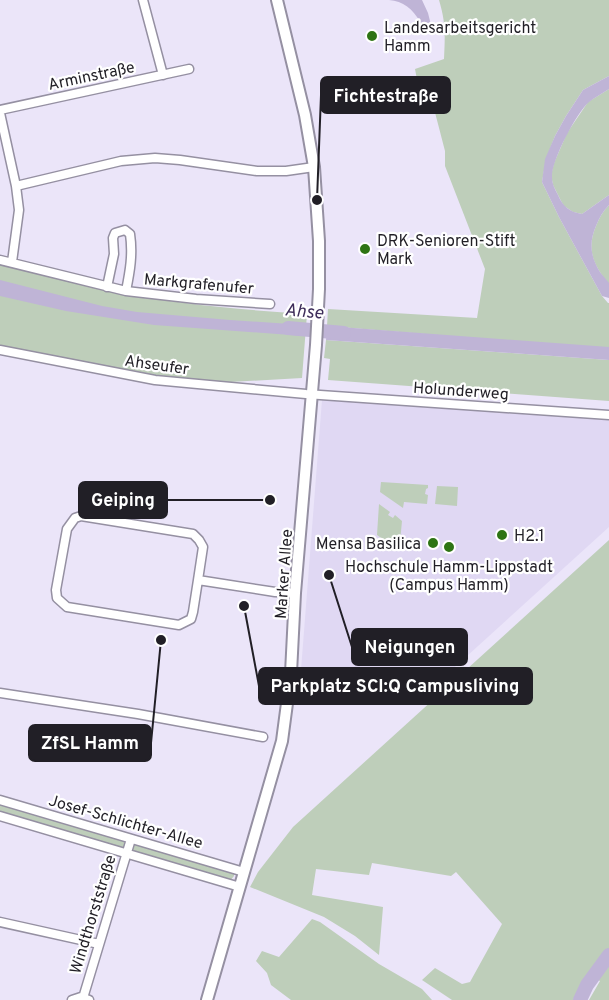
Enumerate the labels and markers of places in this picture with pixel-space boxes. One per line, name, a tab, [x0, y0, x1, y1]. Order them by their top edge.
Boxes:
place label: Landesarbeitsgericht Hamm	[384, 19, 536, 57]
marker: Landesarbeitsgericht Hamm	[365, 29, 379, 43]
callout: Fichtestraße	[321, 77, 450, 113]
place label: DRK-Senioren-Stift Mark	[377, 232, 515, 270]
marker: DRK-Senioren-Stift Mark	[358, 242, 372, 256]
callout: Geiping	[79, 482, 167, 518]
place label: H2.1	[514, 527, 545, 547]
marker: H2.1	[495, 528, 509, 542]
place label: Mensa Basilica	[316, 535, 421, 555]
marker: Mensa Basilica	[426, 536, 440, 550]
marker: Hochschule Hamm-Lippstadt (Campus Hamm)	[442, 540, 456, 554]
place label: Hochschule Hamm-Lippstadt (Campus Hamm)	[345, 558, 553, 596]
callout: Neigungen	[352, 629, 467, 665]
callout: Parkplatz SCI:Q Campusliving	[259, 668, 532, 704]
callout: ZfSL Hamm	[29, 725, 151, 761]

